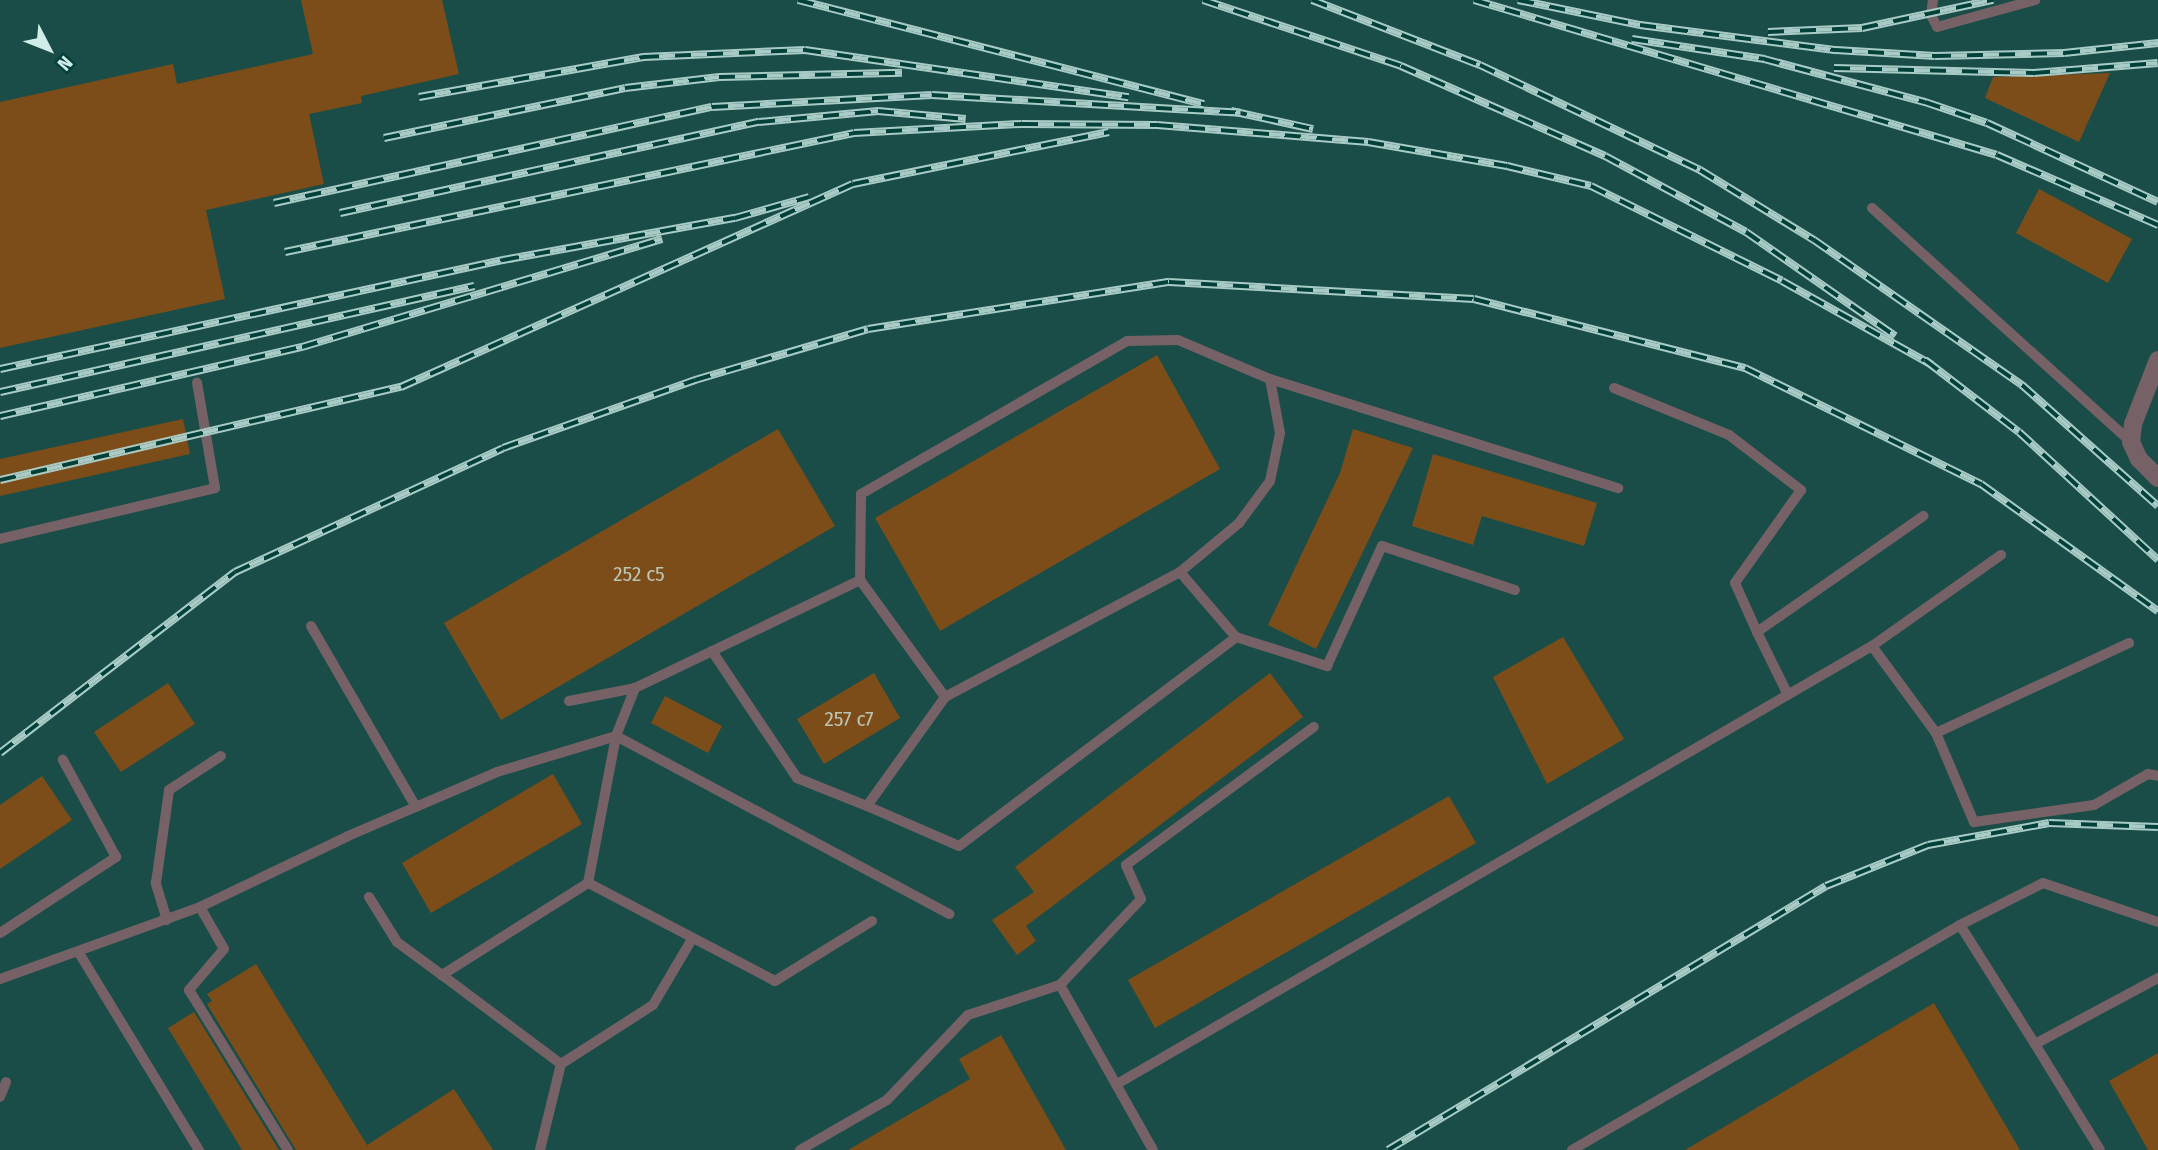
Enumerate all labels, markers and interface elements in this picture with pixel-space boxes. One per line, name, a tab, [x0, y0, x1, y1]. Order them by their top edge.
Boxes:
north arrow	[14, 14, 84, 84]
text: N	[53, 51, 77, 75]
house number: 252 с5	[613, 561, 665, 587]
house number: 257 с7	[825, 706, 873, 732]

